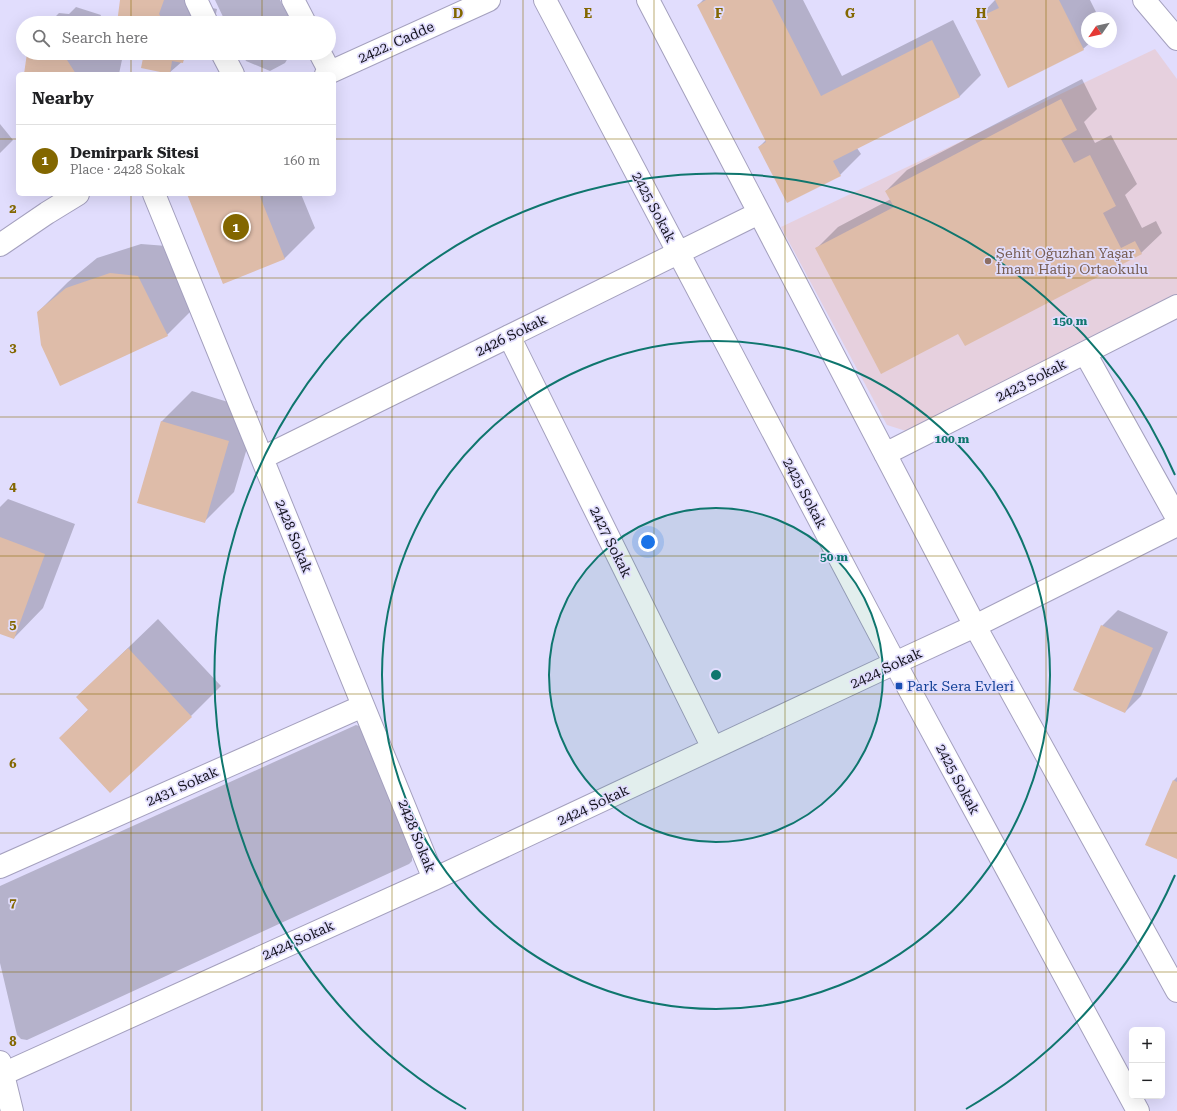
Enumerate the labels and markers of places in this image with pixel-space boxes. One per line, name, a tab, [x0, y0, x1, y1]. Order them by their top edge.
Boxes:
pin: 1	[223, 212, 249, 242]
place label: Şehit Oğuzhan Yaşar İmam Hatip Ortaokulu	[996, 245, 1148, 277]
marker: Şehit Oğuzhan Yaşar İmam Hatip Ortaokulu	[983, 256, 993, 266]
centre of rings	[709, 668, 723, 682]
place label: Park Sera Evleri	[907, 678, 1014, 694]
marker: Park Sera Evleri	[894, 681, 904, 691]

